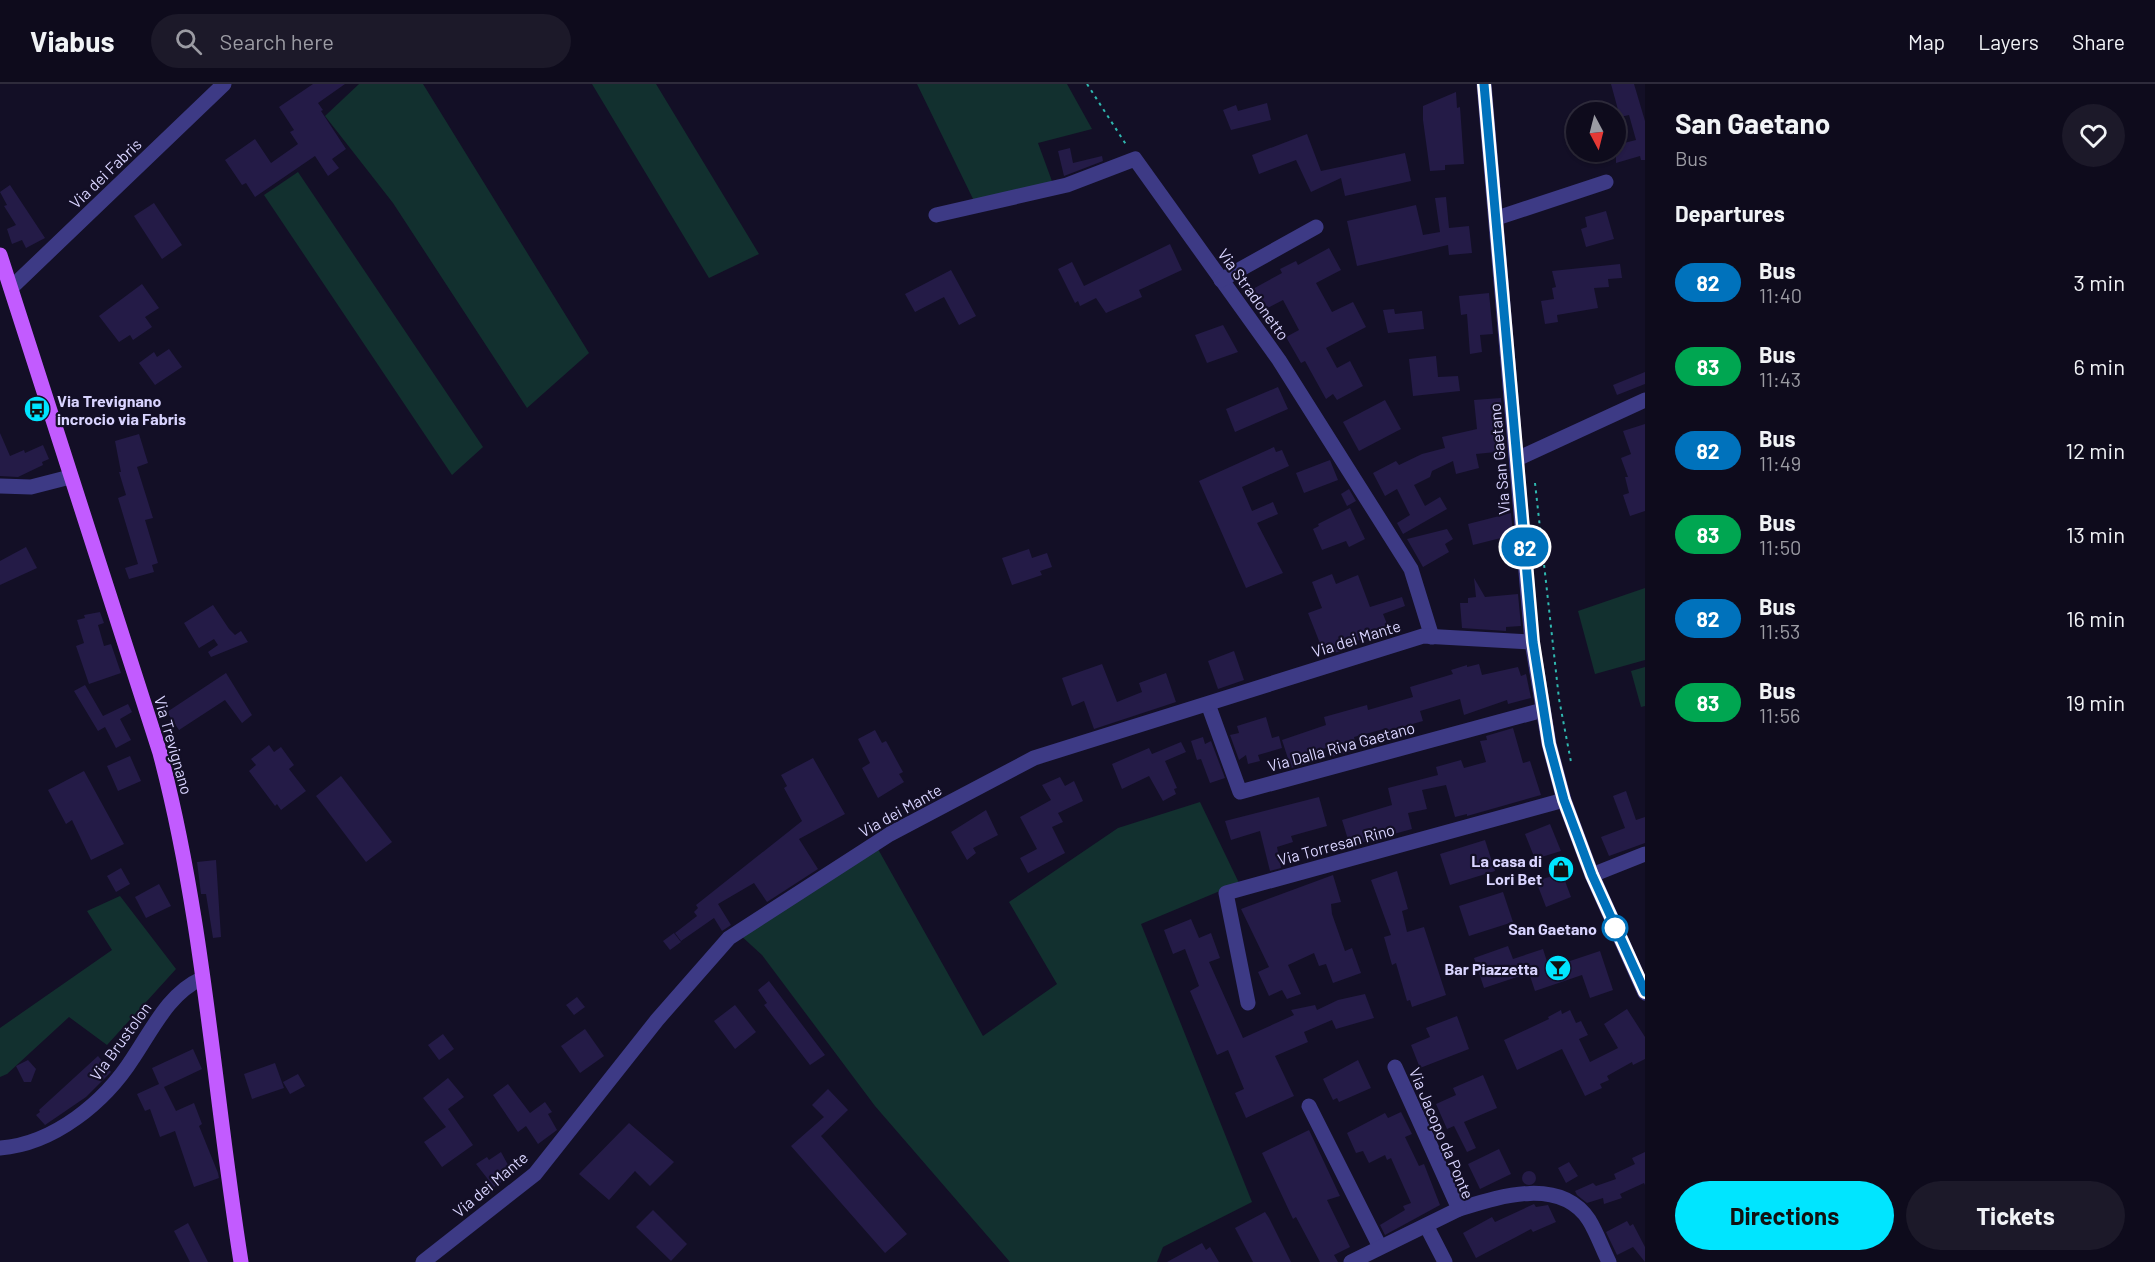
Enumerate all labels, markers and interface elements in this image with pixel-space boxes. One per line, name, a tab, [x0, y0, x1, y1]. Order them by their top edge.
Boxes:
search box	[151, 14, 571, 68]
text: Viabus	[30, 24, 115, 58]
icon: search	[172, 25, 205, 58]
text: Search here	[220, 28, 334, 54]
text: Map	[1908, 29, 1945, 54]
text: Layers	[1978, 29, 2039, 54]
text: Share	[2072, 29, 2125, 54]
north arrow	[1566, 102, 1626, 162]
map controls	[1566, 102, 1626, 162]
button: heart	[2062, 104, 2125, 167]
text: San Gaetano	[1675, 106, 1830, 140]
street label: Via dei Fabris	[65, 134, 145, 212]
text: Bus	[1675, 146, 1708, 170]
text: Departures	[1675, 200, 1785, 226]
street label: Via Stradonetto	[1214, 245, 1294, 343]
text: Bus	[1759, 257, 1796, 283]
text: 3 min	[2074, 269, 2125, 295]
text: 82	[1696, 270, 1720, 295]
text: 11:40	[1759, 283, 1802, 307]
text: Bus	[1759, 341, 1796, 367]
text: 6 min	[2074, 353, 2125, 379]
text: 83	[1697, 354, 1719, 379]
text: 11:43	[1759, 367, 1801, 391]
place label: Via Trevignano incrocio via Fabris	[57, 391, 186, 428]
bus stop icon: Via Trevignano incrocio via Fabris	[22, 394, 52, 424]
street label: Via San Gaetano	[1485, 403, 1513, 515]
text: Bus	[1759, 425, 1796, 451]
text: 12 min	[2065, 437, 2125, 463]
text: 82	[1696, 438, 1720, 463]
text: 11:49	[1759, 451, 1801, 475]
text: Bus	[1759, 509, 1796, 535]
text: 13 min	[2066, 521, 2125, 547]
text: 83	[1697, 522, 1719, 547]
line badge: 82	[1498, 528, 1552, 566]
text: 82	[1513, 535, 1537, 560]
text: 11:50	[1759, 535, 1801, 559]
text: Bus	[1759, 593, 1796, 619]
text: 16 min	[2066, 605, 2125, 631]
text: 82	[1696, 606, 1720, 631]
street label: Via dei Mante	[1309, 615, 1403, 661]
text: 11:53	[1759, 619, 1800, 643]
text: Bus	[1759, 677, 1796, 703]
text: 19 min	[2066, 689, 2125, 715]
text: 83	[1697, 690, 1719, 715]
street label: Via Trevignano	[151, 694, 197, 796]
text: 11:56	[1759, 703, 1800, 727]
street label: Via Dalla Riva Gaetano	[1265, 717, 1417, 775]
street label: Via dei Mante	[855, 779, 945, 841]
street label: Via Torresan Rino	[1275, 819, 1397, 869]
place label: La casa di Lori Bet	[1471, 851, 1542, 888]
shop icon: La casa di Lori Bet	[1546, 854, 1576, 884]
marker: San Gaetano	[1602, 915, 1628, 941]
place label: San Gaetano	[1508, 919, 1597, 938]
bar icon: Bar Piazzetta	[1543, 953, 1573, 983]
place label: Bar Piazzetta	[1444, 959, 1538, 978]
street label: Via Brustolon	[85, 998, 155, 1084]
street label: Via Jacopo da Ponte	[1406, 1065, 1478, 1201]
street label: Via dei Mante	[449, 1147, 531, 1221]
button: Directions	[1675, 1181, 1894, 1250]
button: Tickets	[1906, 1181, 2125, 1250]

